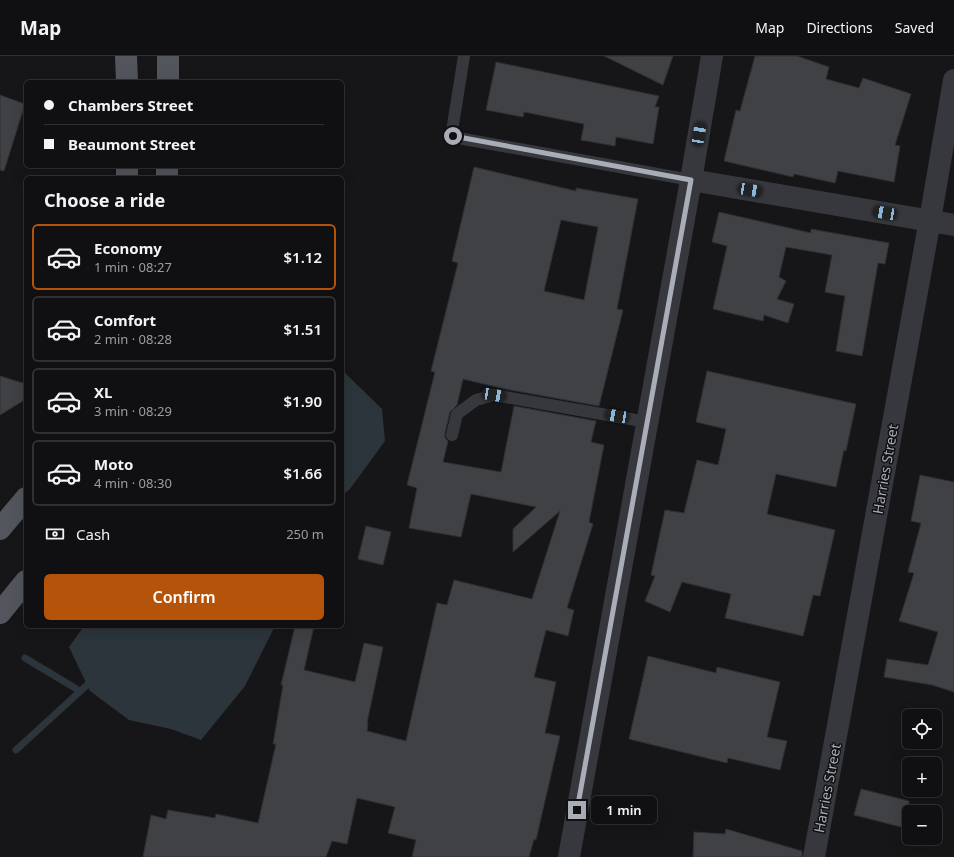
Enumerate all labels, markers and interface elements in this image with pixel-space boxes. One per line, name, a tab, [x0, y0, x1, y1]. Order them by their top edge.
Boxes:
text: Map	[20, 15, 61, 41]
text: Map	[755, 18, 784, 37]
text: Directions	[806, 18, 873, 37]
text: Saved	[895, 18, 934, 37]
text: Chambers Street	[68, 95, 193, 115]
car	[691, 121, 707, 147]
route start	[444, 127, 462, 145]
text: Beaumont Street	[68, 134, 195, 154]
car	[737, 182, 763, 198]
text: Choose a ride	[44, 188, 165, 212]
car	[872, 205, 898, 221]
text: Economy	[94, 238, 162, 258]
icon: car	[46, 239, 82, 275]
text: $1.12	[284, 247, 322, 267]
text: 1 min · 08:27	[94, 258, 172, 276]
text: Comfort	[94, 310, 156, 330]
icon: car	[46, 311, 82, 347]
text: $1.51	[284, 319, 322, 339]
text: 2 min · 08:28	[94, 330, 172, 348]
text: XL	[94, 382, 112, 402]
icon: car	[46, 383, 82, 419]
car	[481, 387, 507, 403]
text: $1.90	[284, 391, 322, 411]
text: 3 min · 08:29	[94, 402, 172, 420]
car	[604, 408, 630, 424]
street label: Harries Street	[868, 423, 902, 515]
text: Moto	[94, 454, 133, 474]
icon: car	[46, 455, 82, 491]
text: $1.66	[284, 463, 322, 483]
text: 4 min · 08:30	[94, 474, 172, 492]
icon: cash	[44, 523, 66, 545]
text: Cash	[76, 524, 110, 544]
text: 250 m	[286, 525, 324, 543]
button: Confirm	[44, 574, 324, 620]
map controls	[902, 709, 942, 845]
button: locate	[902, 709, 942, 749]
street label: Harries Street	[809, 742, 845, 834]
button: +	[902, 757, 942, 797]
callout: 1 min	[591, 796, 657, 824]
route end	[568, 801, 586, 819]
text: 1 min	[606, 801, 642, 819]
button: −	[902, 805, 942, 845]

